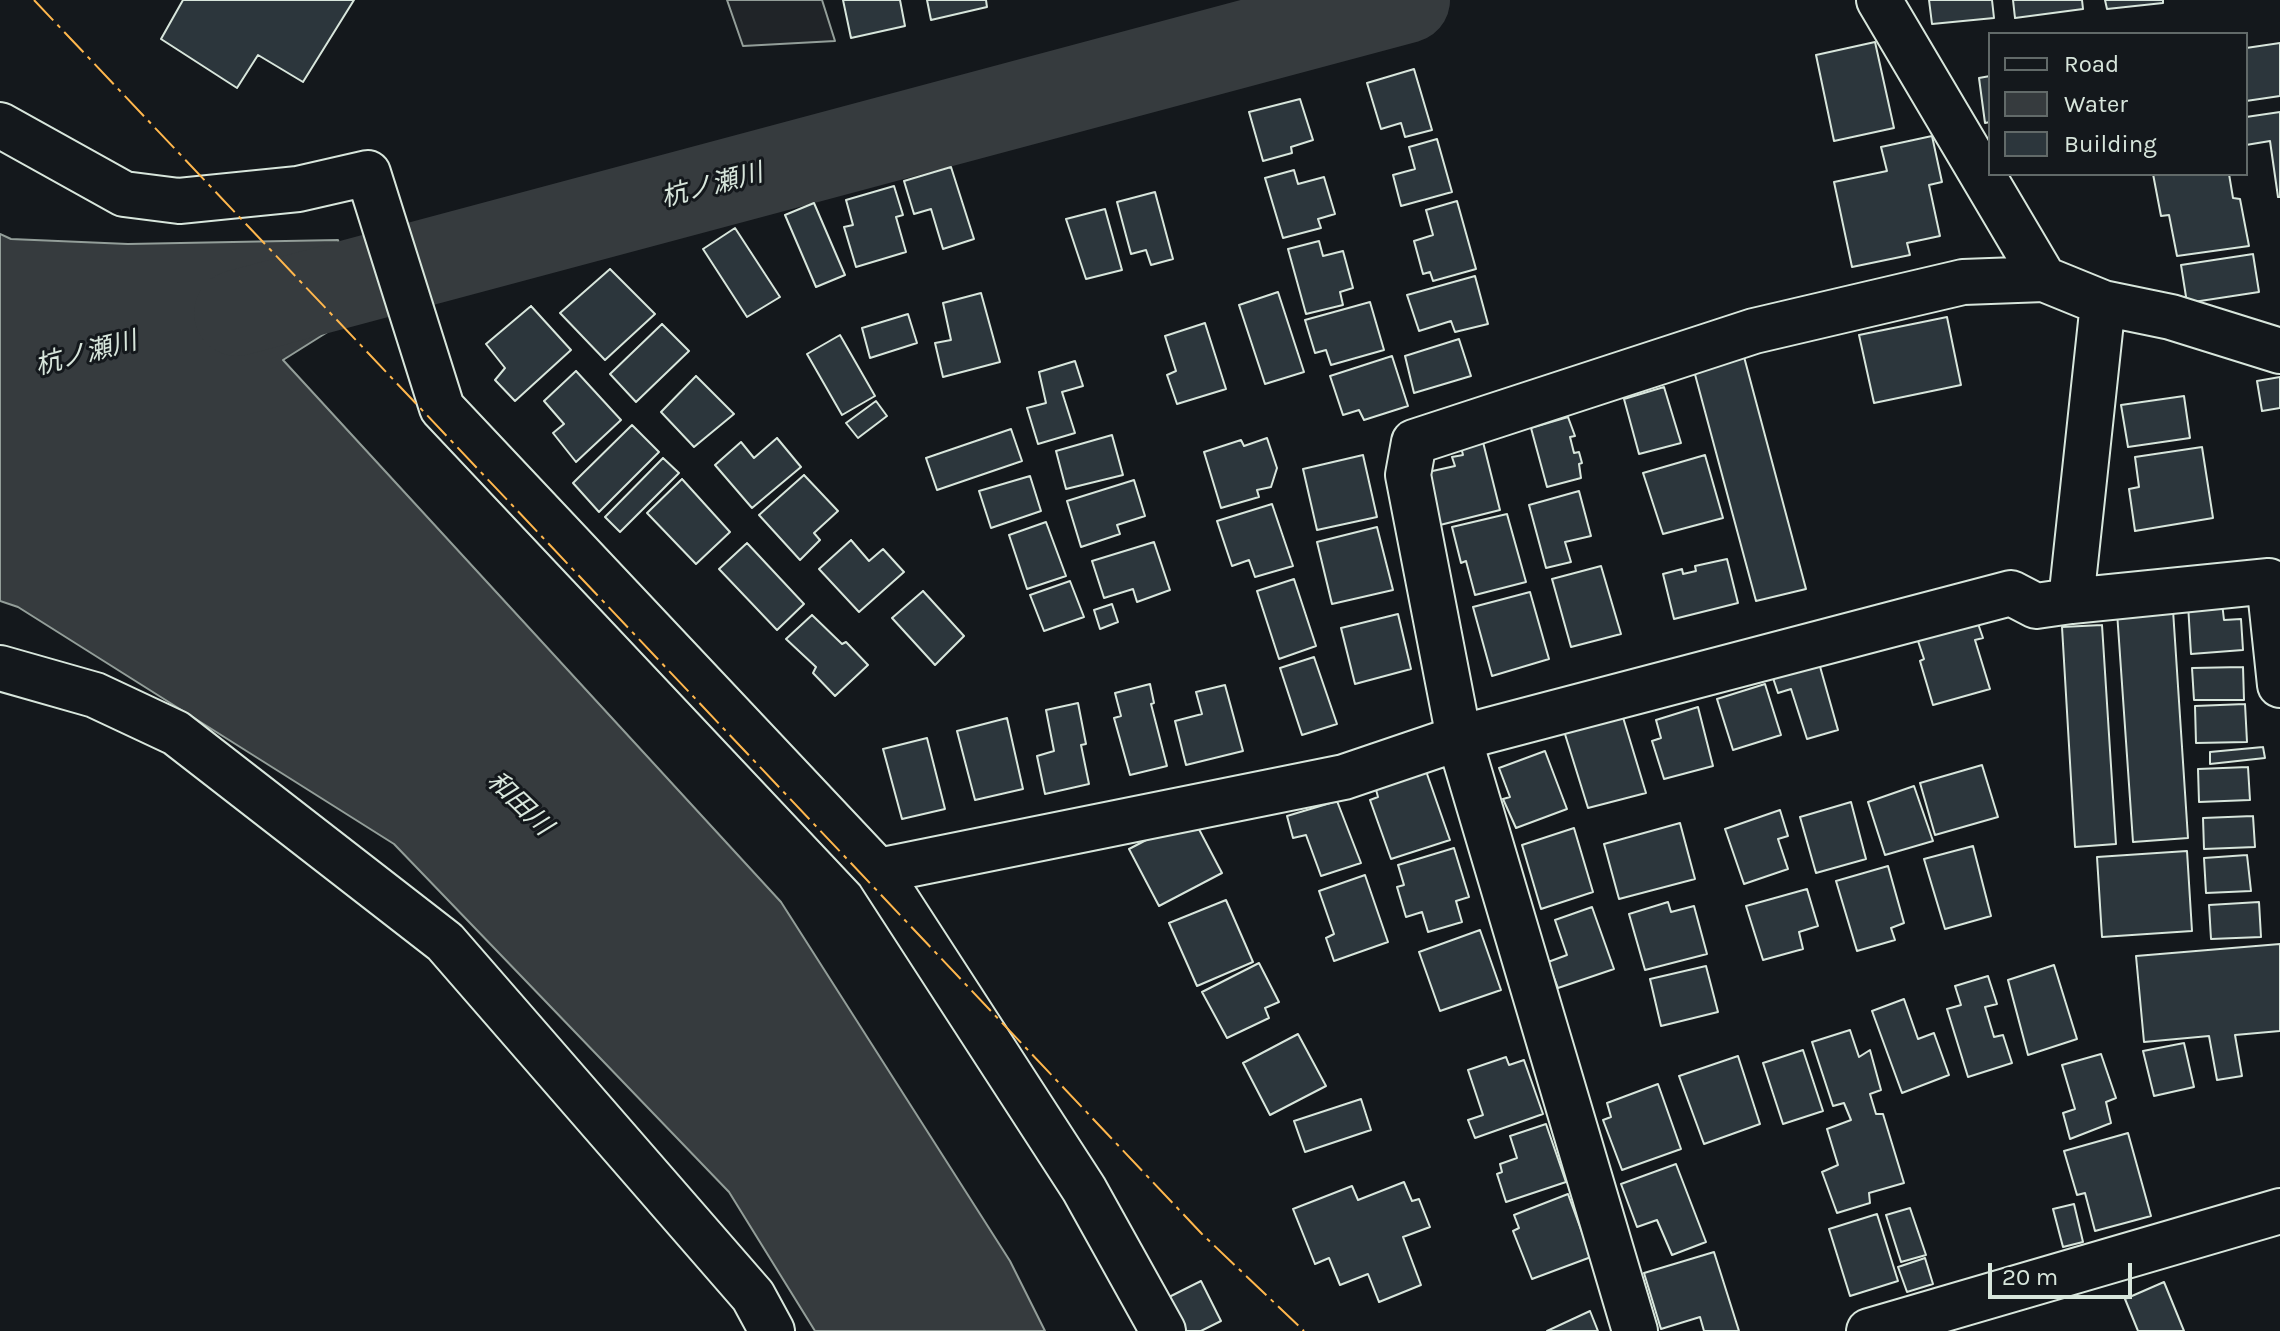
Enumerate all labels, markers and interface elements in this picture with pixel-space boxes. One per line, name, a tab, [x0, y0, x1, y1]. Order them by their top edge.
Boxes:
legend	[1988, 32, 2248, 176]
text: Road	[2064, 50, 2119, 78]
text: Water	[2064, 90, 2128, 118]
text: Building	[2064, 130, 2157, 158]
water label: 杭ノ瀬川	[658, 157, 766, 215]
water label: 杭ノ瀬川	[32, 325, 140, 383]
water label: 和田川	[480, 766, 558, 842]
scale bar	[1992, 1247, 2136, 1297]
text: 20 m	[2002, 1263, 2058, 1291]

